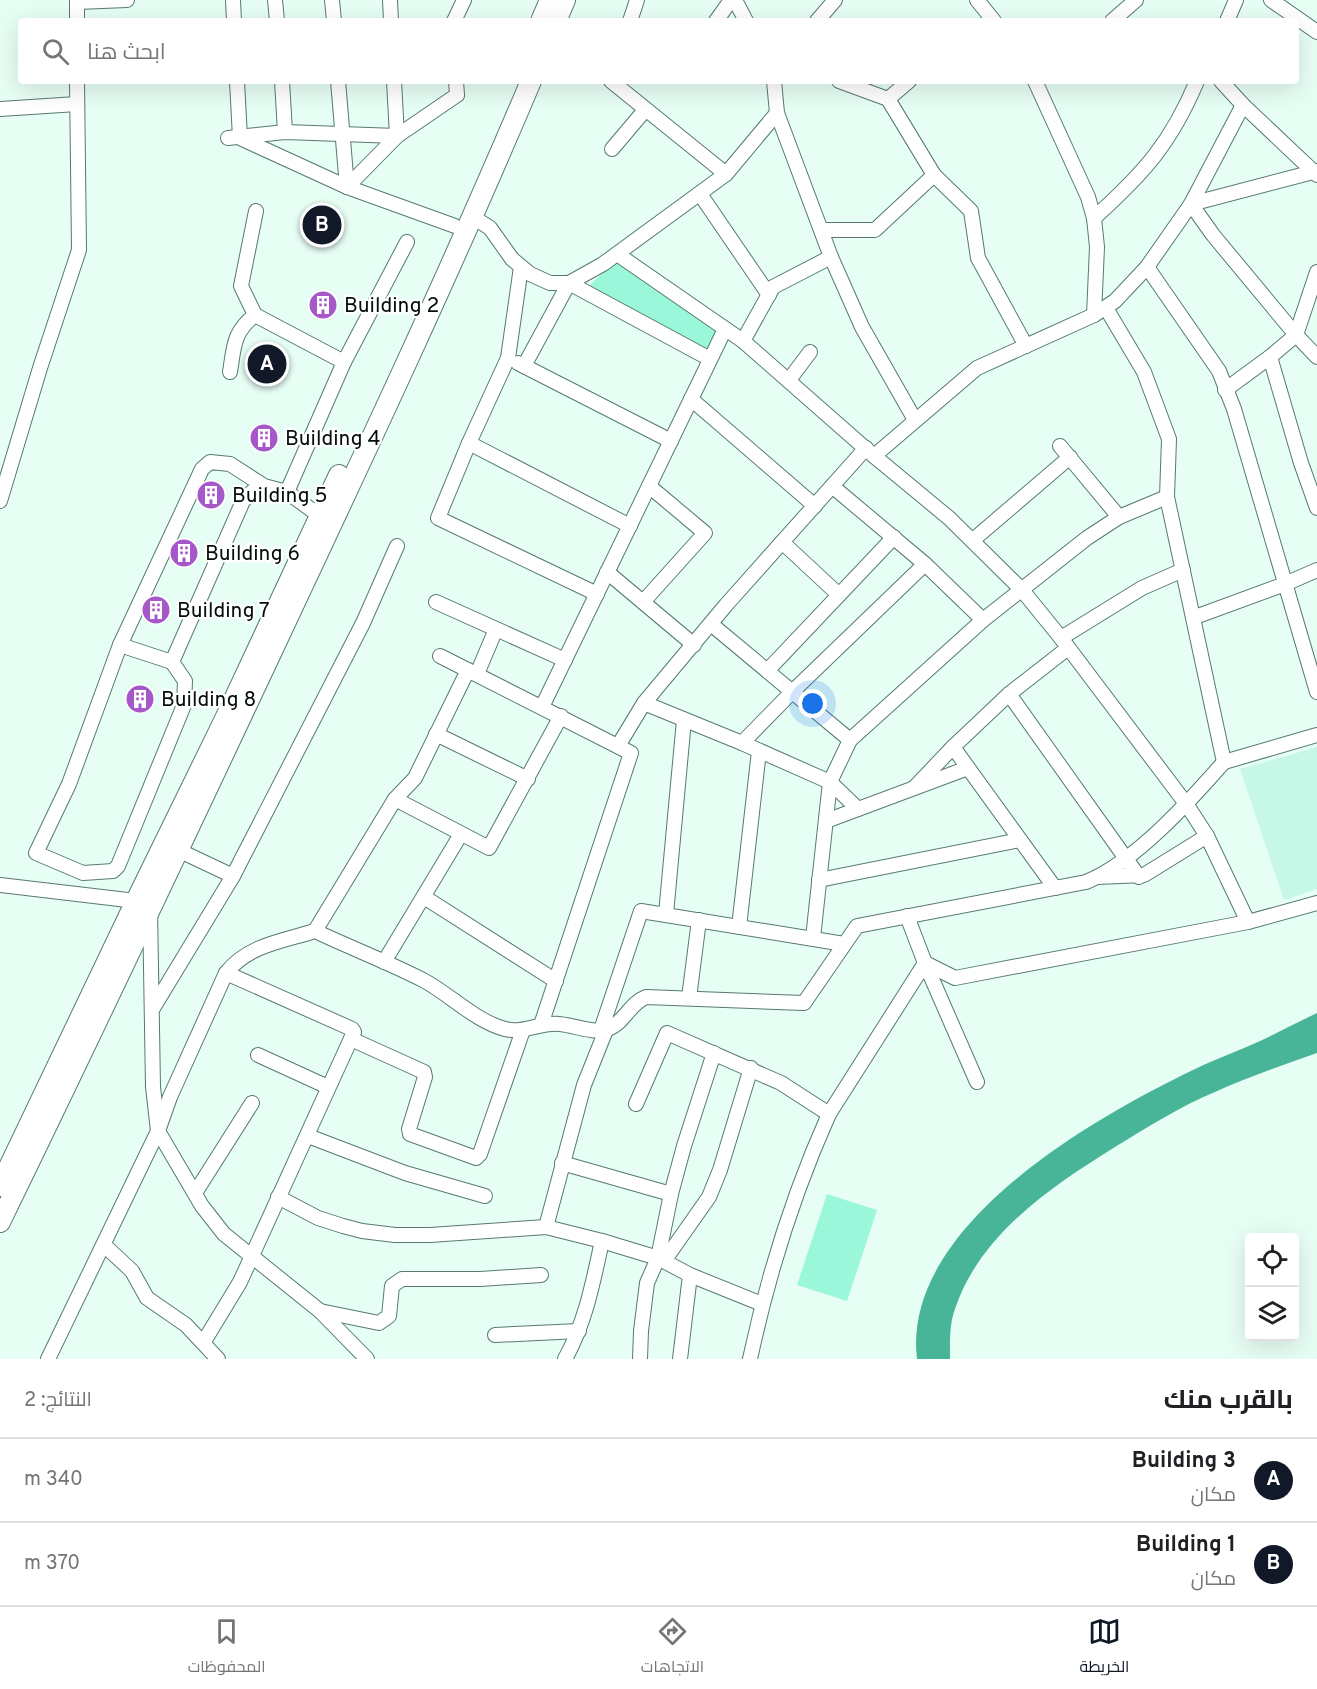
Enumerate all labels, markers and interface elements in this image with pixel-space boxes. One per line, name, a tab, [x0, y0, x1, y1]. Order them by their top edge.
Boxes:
search box	[18, 18, 1299, 84]
icon: search	[39, 35, 72, 68]
text: ابحث هنا	[87, 40, 166, 67]
pin: B	[302, 202, 342, 248]
building icon: Building 2	[307, 289, 339, 321]
place label: Building 2	[344, 293, 439, 320]
pin: A	[248, 342, 286, 386]
building icon: Building 4	[248, 422, 280, 454]
place label: Building 4	[285, 426, 381, 453]
building icon: Building 5	[195, 479, 227, 511]
place label: Building 5	[232, 483, 328, 510]
building icon: Building 6	[168, 537, 200, 569]
place label: Building 6	[205, 541, 300, 568]
building icon: Building 7	[140, 594, 172, 626]
place label: Building 7	[177, 598, 270, 625]
building icon: Building 8	[124, 683, 156, 715]
place label: Building 8	[161, 687, 256, 714]
your location	[798, 689, 827, 718]
map controls	[1245, 1233, 1299, 1341]
button: locate	[1245, 1233, 1299, 1287]
button: layers	[1245, 1287, 1299, 1341]
text: بالقرب منك	[1164, 1385, 1293, 1418]
text: النتائج: 2	[24, 1388, 92, 1414]
text: Building 3	[1132, 1448, 1236, 1475]
text: 340 m	[24, 1467, 83, 1493]
text: A	[1266, 1467, 1281, 1493]
text: مكان	[1191, 1483, 1236, 1509]
text: Building 1	[1136, 1532, 1236, 1559]
text: 370 m	[24, 1551, 80, 1577]
text: B	[1267, 1551, 1280, 1577]
text: مكان	[1191, 1567, 1236, 1593]
tab: المحفوظات	[188, 1615, 266, 1681]
tab: الاتجاهات	[641, 1615, 704, 1681]
tab: الخريطة	[1079, 1615, 1129, 1681]

